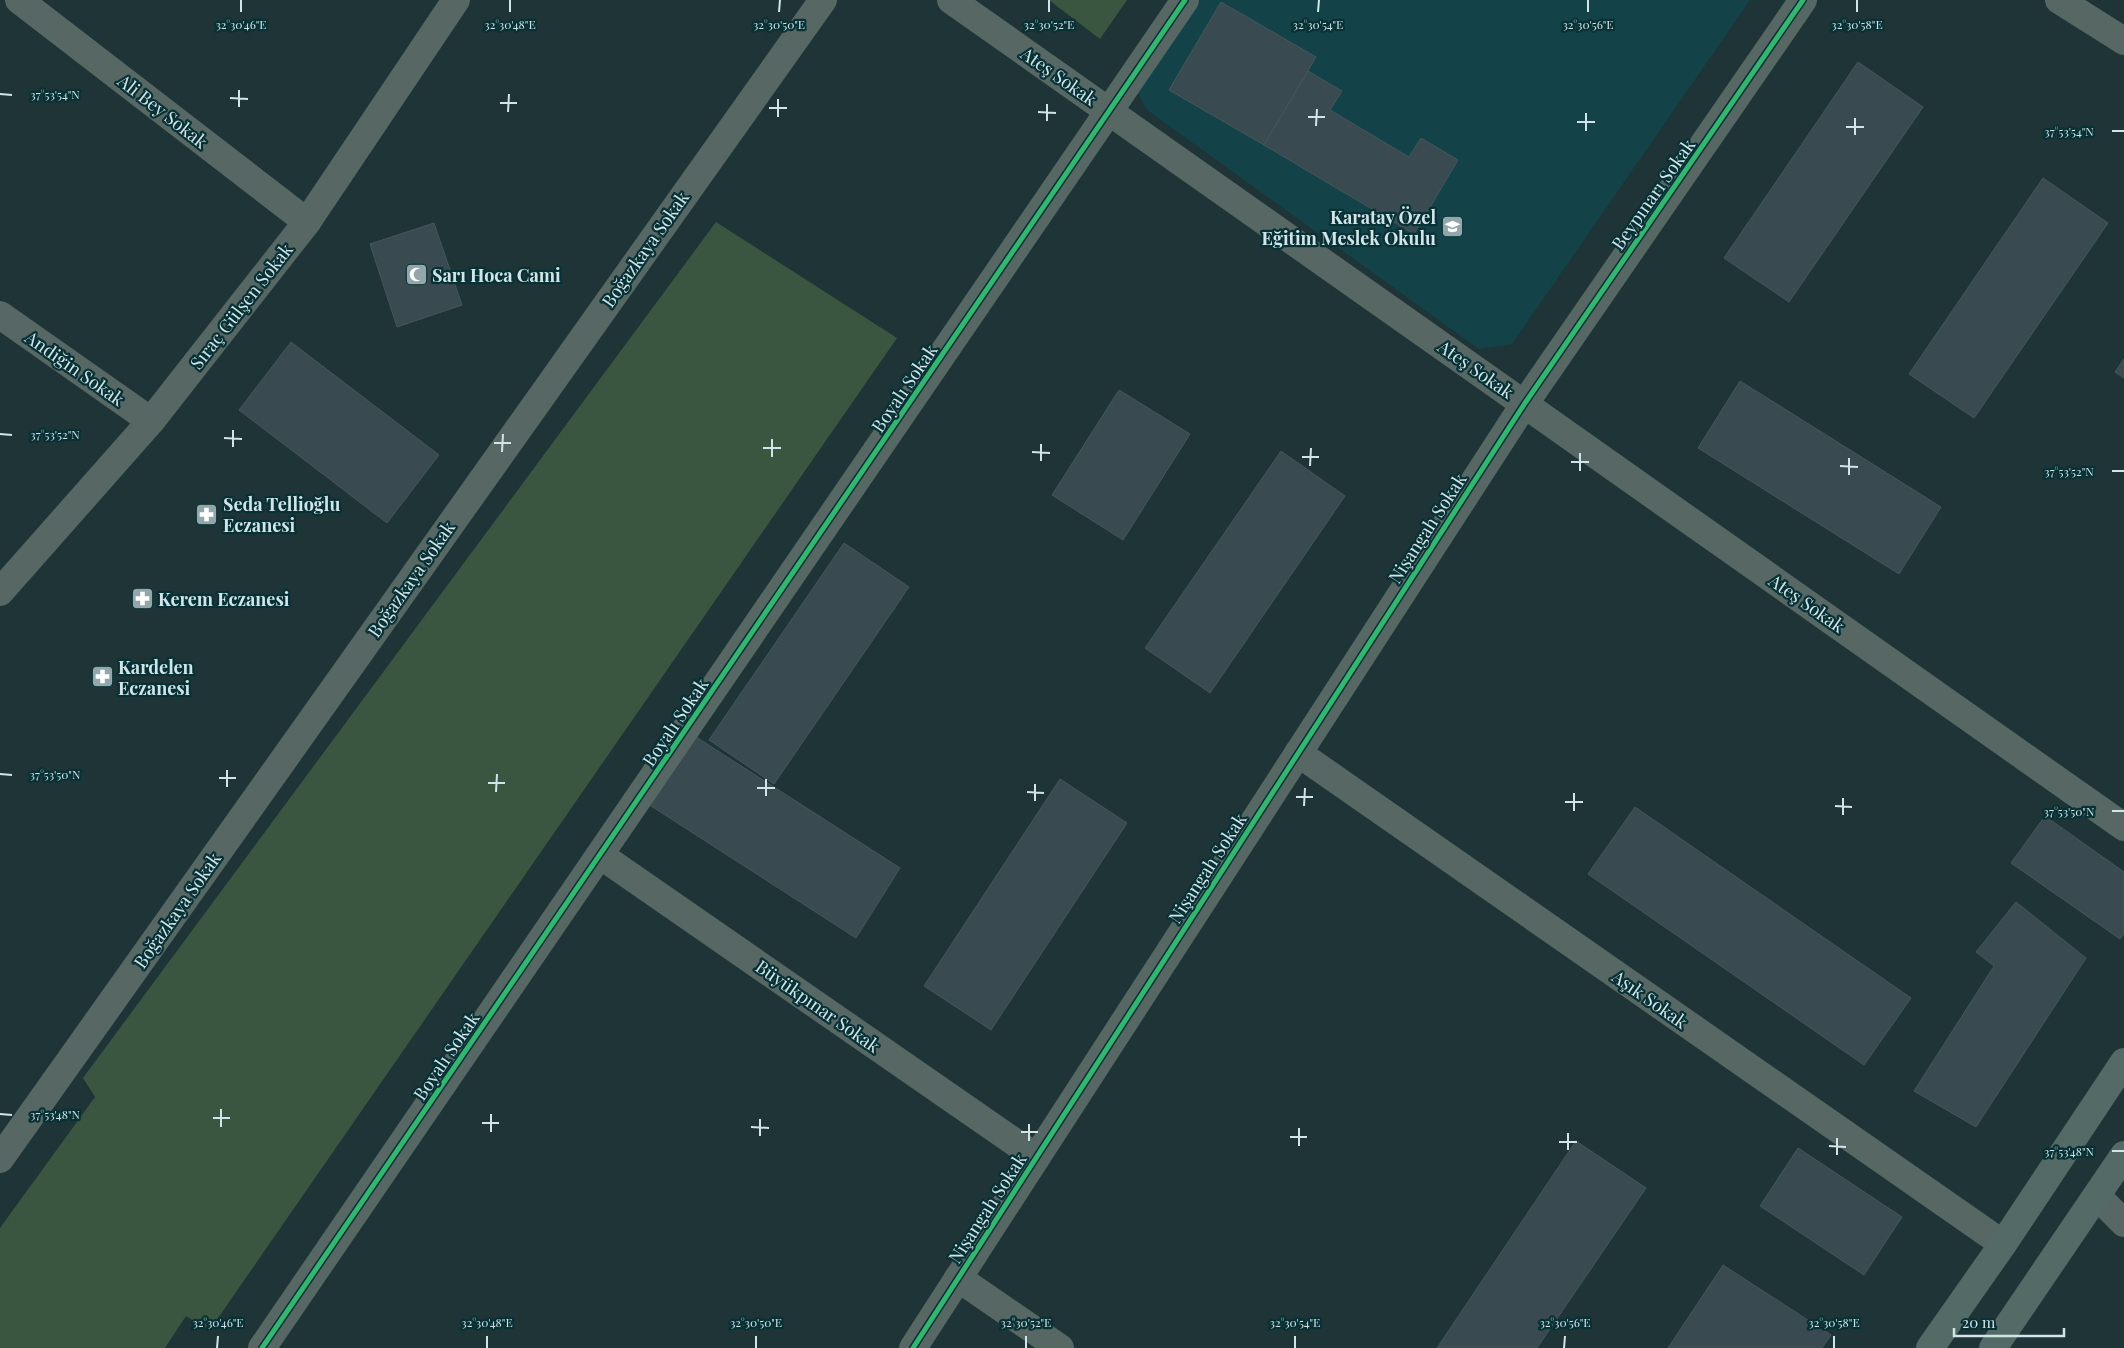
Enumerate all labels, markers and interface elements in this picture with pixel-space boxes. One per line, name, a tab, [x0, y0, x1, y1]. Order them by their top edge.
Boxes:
text: 32°30'46"E	[215, 16, 267, 32]
text: 32°30'48"E	[484, 16, 536, 32]
text: 32°30'50"E	[753, 16, 805, 32]
text: 32°30'52"E	[1024, 16, 1074, 32]
text: 32°30'54"E	[1293, 16, 1343, 32]
text: 32°30'56"E	[1562, 16, 1614, 32]
text: 32°30'58"E	[1831, 16, 1883, 32]
street label: Ateş Sokak	[1016, 41, 1102, 111]
street label: Ali Bey Sokak	[112, 68, 213, 154]
text: 37°53'54"N	[30, 86, 80, 102]
text: 37°53'54"N	[2044, 123, 2094, 139]
street label: Beypınarı Sokak	[1606, 134, 1700, 254]
street label: Boğazkaya Sokak	[596, 186, 694, 312]
place label: Karatay Özel Eğitim Meslek Okulu	[1262, 205, 1436, 250]
school or university icon: Karatay Özel Eğitim Meslek Okulu	[1440, 215, 1464, 239]
street label: Sıraç Gülşen Sokak	[184, 238, 298, 374]
mosque icon: Sarı Hoca Cami	[404, 263, 428, 287]
place label: Sarı Hoca Cami	[432, 263, 561, 287]
street label: Andiğin Sokak	[20, 324, 129, 411]
street label: Ateş Sokak	[1433, 334, 1519, 404]
street label: Boyalı Sokak	[866, 339, 942, 437]
text: 37°53'52"N	[30, 426, 80, 442]
text: 37°53'52"N	[2044, 463, 2094, 479]
street label: Nişangah Sokak	[1382, 468, 1472, 588]
place label: Seda Tellioğlu Eczanesi	[223, 492, 340, 537]
pharmacy icon: Seda Tellioğlu Eczanesi	[195, 502, 219, 526]
street label: Boğazkaya Sokak	[362, 516, 460, 642]
street label: Ateş Sokak	[1764, 568, 1850, 638]
pharmacy icon: Kerem Eczanesi	[130, 587, 154, 611]
place label: Kerem Eczanesi	[158, 587, 290, 611]
place label: Kardelen Eczanesi	[118, 655, 194, 700]
pharmacy icon: Kardelen Eczanesi	[90, 665, 114, 689]
street label: Boyalı Sokak	[637, 673, 713, 771]
text: 37°53'50"N	[30, 766, 81, 782]
text: 37°53'50"N	[2044, 803, 2095, 819]
street label: Nişangah Sokak	[1162, 808, 1252, 928]
street label: Boğazkaya Sokak	[128, 847, 226, 973]
street label: Büyükpınar Sokak	[751, 954, 885, 1058]
street label: Aşık Sokak	[1607, 964, 1693, 1034]
street label: Boyalı Sokak	[408, 1007, 484, 1105]
text: 37°53'48"N	[30, 1106, 81, 1122]
text: 37°53'48"N	[2044, 1143, 2095, 1159]
street label: Nişangah Sokak	[942, 1148, 1032, 1268]
scale bar	[1954, 1306, 2064, 1338]
text: 20 m	[1962, 1312, 1996, 1332]
text: 32°30'46"E	[192, 1314, 244, 1330]
text: 32°30'48"E	[461, 1314, 513, 1330]
text: 32°30'50"E	[730, 1314, 782, 1330]
text: 32°30'52"E	[1001, 1314, 1051, 1330]
text: 32°30'54"E	[1270, 1314, 1320, 1330]
text: 32°30'56"E	[1539, 1314, 1591, 1330]
text: 32°30'58"E	[1808, 1314, 1860, 1330]

